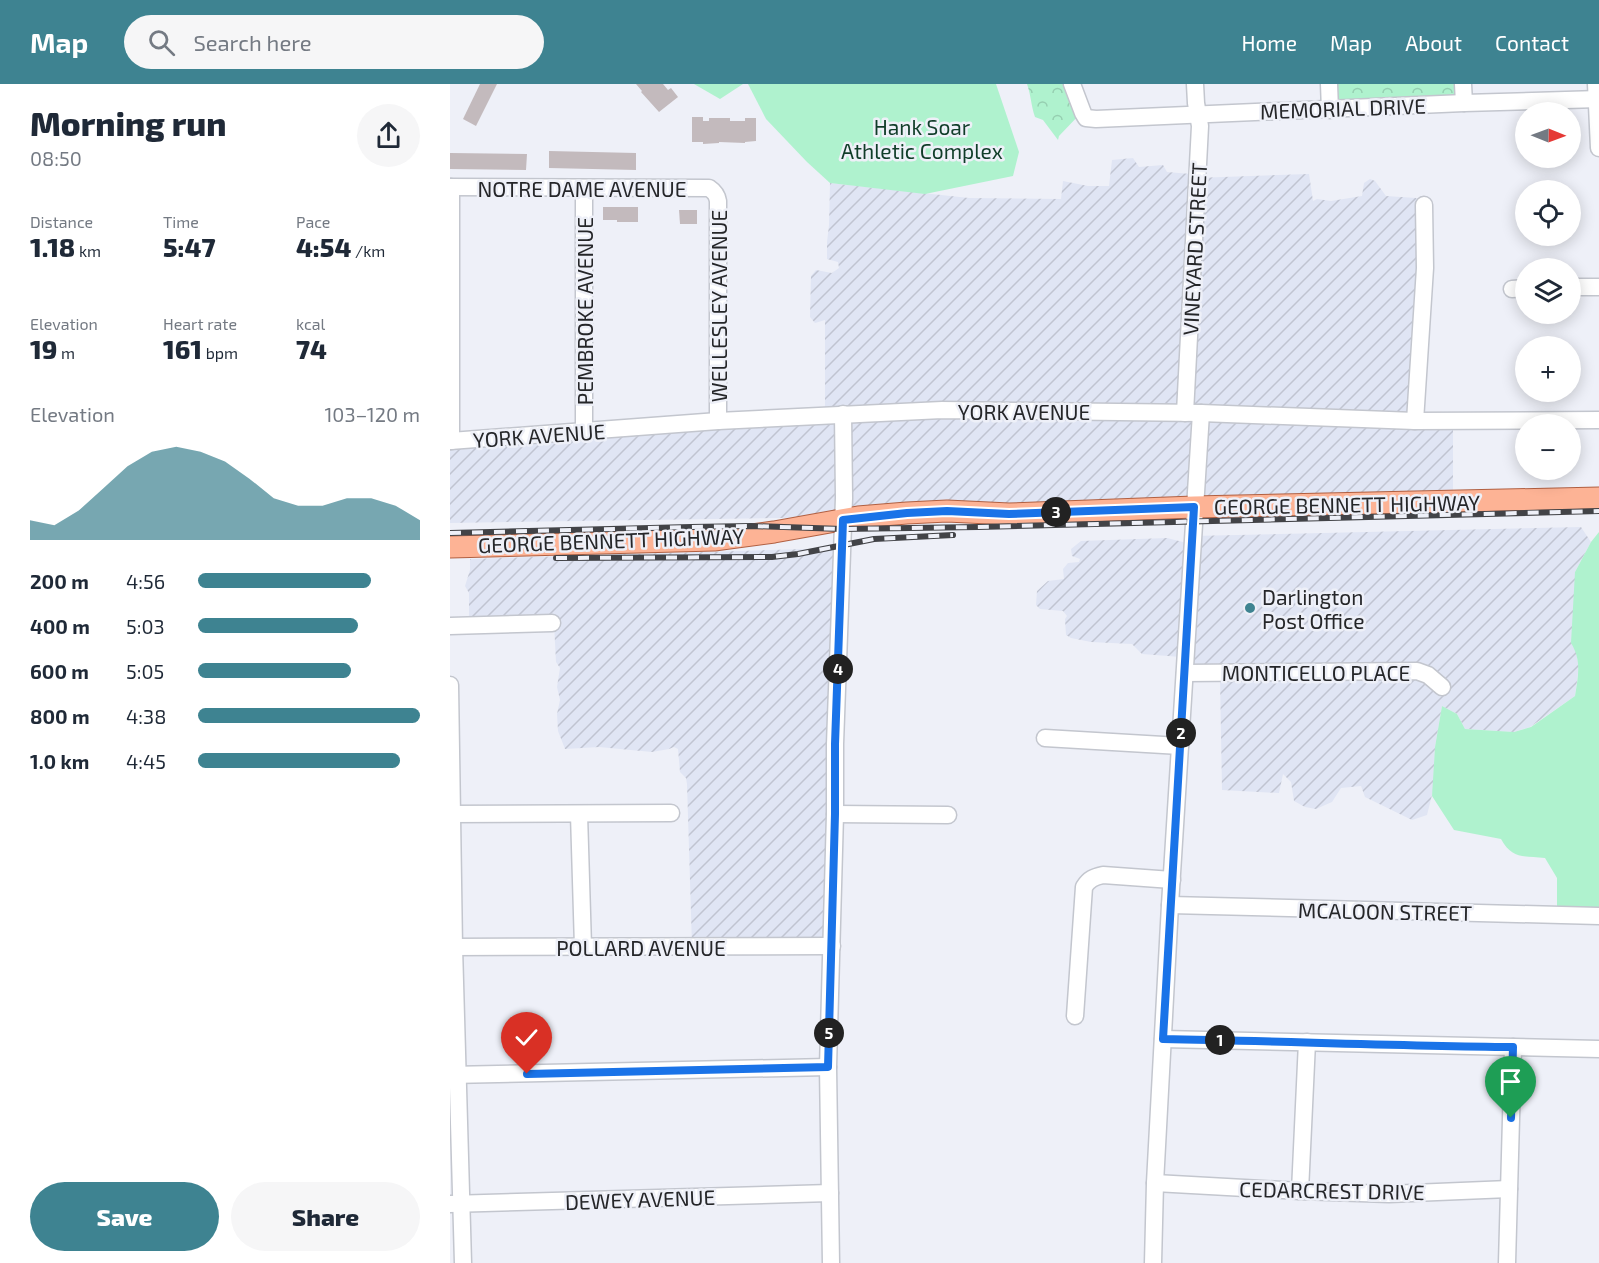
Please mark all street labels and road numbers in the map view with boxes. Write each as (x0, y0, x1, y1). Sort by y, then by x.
street label: MEMORIAL DRIVE (1260, 93, 1426, 123)
street label: VINEYARD STREET (1177, 162, 1211, 336)
street label: NOTRE DAME AVENUE (478, 176, 686, 201)
street label: WELLESLEY AVENUE (706, 210, 731, 402)
street label: PEMBROKE AVENUE (572, 217, 597, 405)
street label: YORK AVENUE (958, 399, 1090, 424)
street label: YORK AVENUE (472, 418, 606, 452)
street label: GEORGE BENNETT HIGHWAY (1214, 489, 1480, 519)
street label: GEORGE BENNETT HIGHWAY (478, 523, 745, 557)
street label: MONTICELLO PLACE (1222, 660, 1410, 685)
street label: MCALOON STREET (1298, 897, 1472, 925)
street label: POLLARD AVENUE (556, 935, 726, 960)
street label: CEDARCREST DRIVE (1239, 1176, 1425, 1204)
street label: DEWEY AVENUE (564, 1184, 716, 1214)

